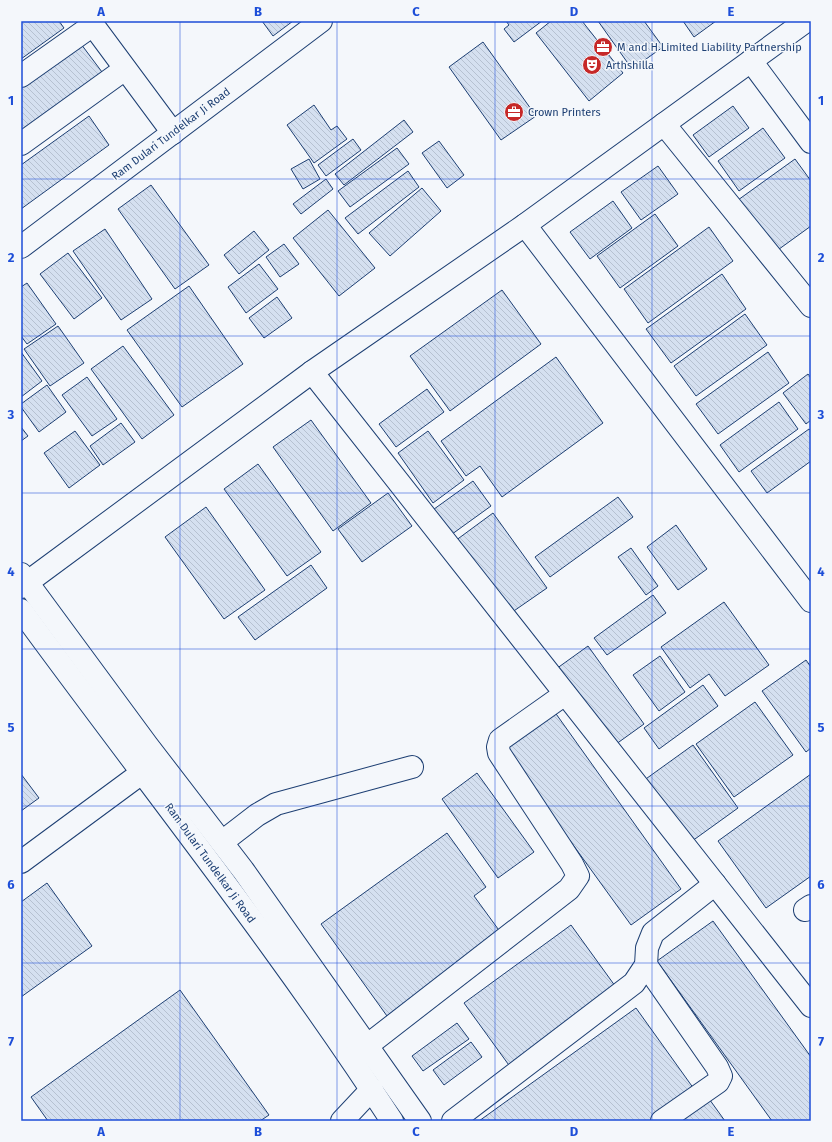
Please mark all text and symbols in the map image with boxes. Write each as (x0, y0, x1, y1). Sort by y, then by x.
text: A (96, 4, 105, 19)
text: B (254, 4, 262, 19)
text: C (412, 4, 420, 19)
text: D (570, 4, 579, 19)
text: E (728, 4, 735, 19)
office icon: M and H Limited Liability Partnership (592, 36, 614, 58)
place label: M and H Limited Liability Partnership (617, 41, 802, 54)
theatre icon: Arthshilla (581, 54, 603, 76)
place label: Arthshilla (606, 59, 654, 72)
street label: Ram Dulari Tundelkar Ji Road (109, 85, 233, 183)
text: 1 (8, 93, 14, 108)
text: 1 (818, 93, 824, 108)
office icon: Crown Printers (503, 101, 525, 123)
place label: Crown Printers (528, 106, 601, 119)
text: 2 (8, 250, 15, 265)
text: 2 (818, 250, 825, 265)
text: 3 (7, 407, 15, 422)
text: 3 (817, 407, 825, 422)
text: 4 (7, 564, 15, 579)
text: 4 (817, 564, 825, 579)
text: 5 (8, 720, 15, 735)
text: 5 (818, 720, 825, 735)
street label: Ram Dulari Tundelkar Ji Road (162, 801, 258, 925)
text: 6 (7, 877, 15, 892)
text: 6 (817, 877, 825, 892)
text: 7 (8, 1034, 14, 1049)
text: 7 (818, 1034, 824, 1049)
text: A (96, 1124, 105, 1139)
text: B (254, 1124, 262, 1139)
text: C (412, 1124, 420, 1139)
text: D (570, 1124, 579, 1139)
text: E (728, 1124, 735, 1139)

